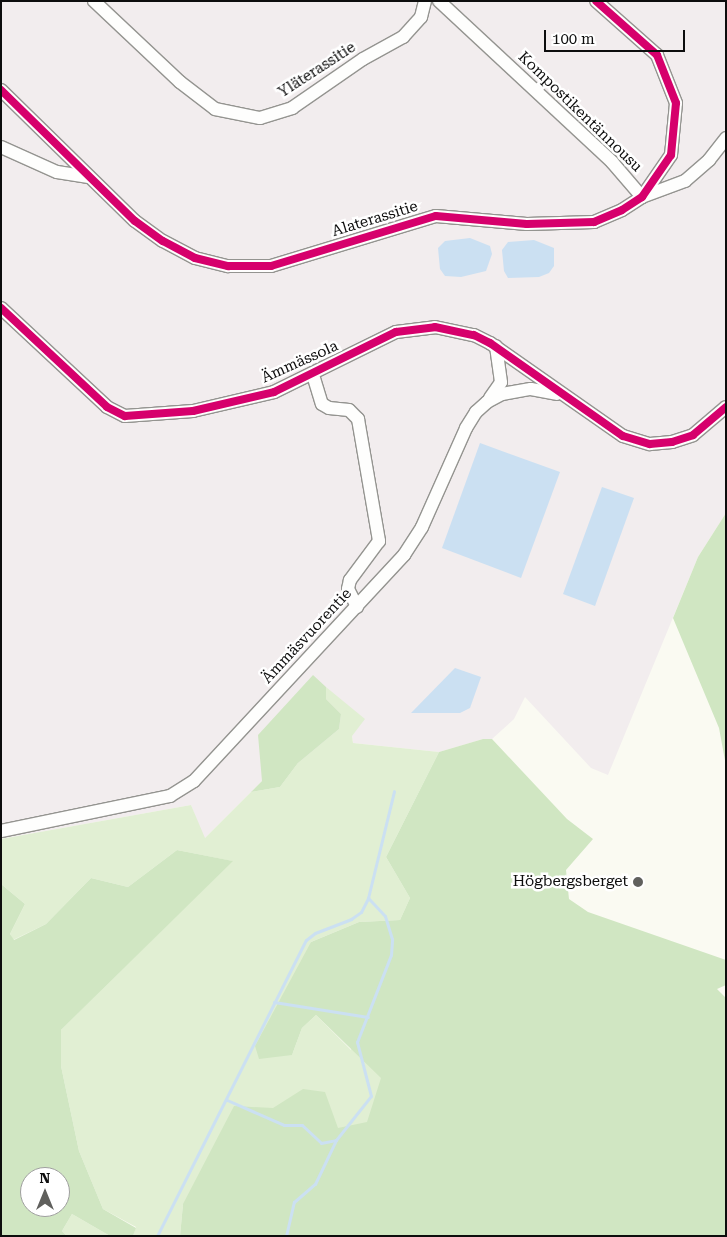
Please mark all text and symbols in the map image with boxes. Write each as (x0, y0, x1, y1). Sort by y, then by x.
scale bar (547, 20, 688, 52)
text: 100 m (552, 30, 595, 48)
street label: Yläterassitie (275, 38, 359, 102)
street label: Kompostikentännousu (514, 48, 646, 176)
street label: Alaterassitie (330, 197, 420, 241)
street label: Ämmässola (259, 337, 341, 387)
street label: Ämmäsvuorentie (259, 585, 355, 687)
place label: Högbergsberget (513, 873, 628, 891)
marker: Högbergsberget (632, 876, 644, 888)
north arrow (20, 1167, 70, 1217)
text: N (40, 1170, 50, 1186)

